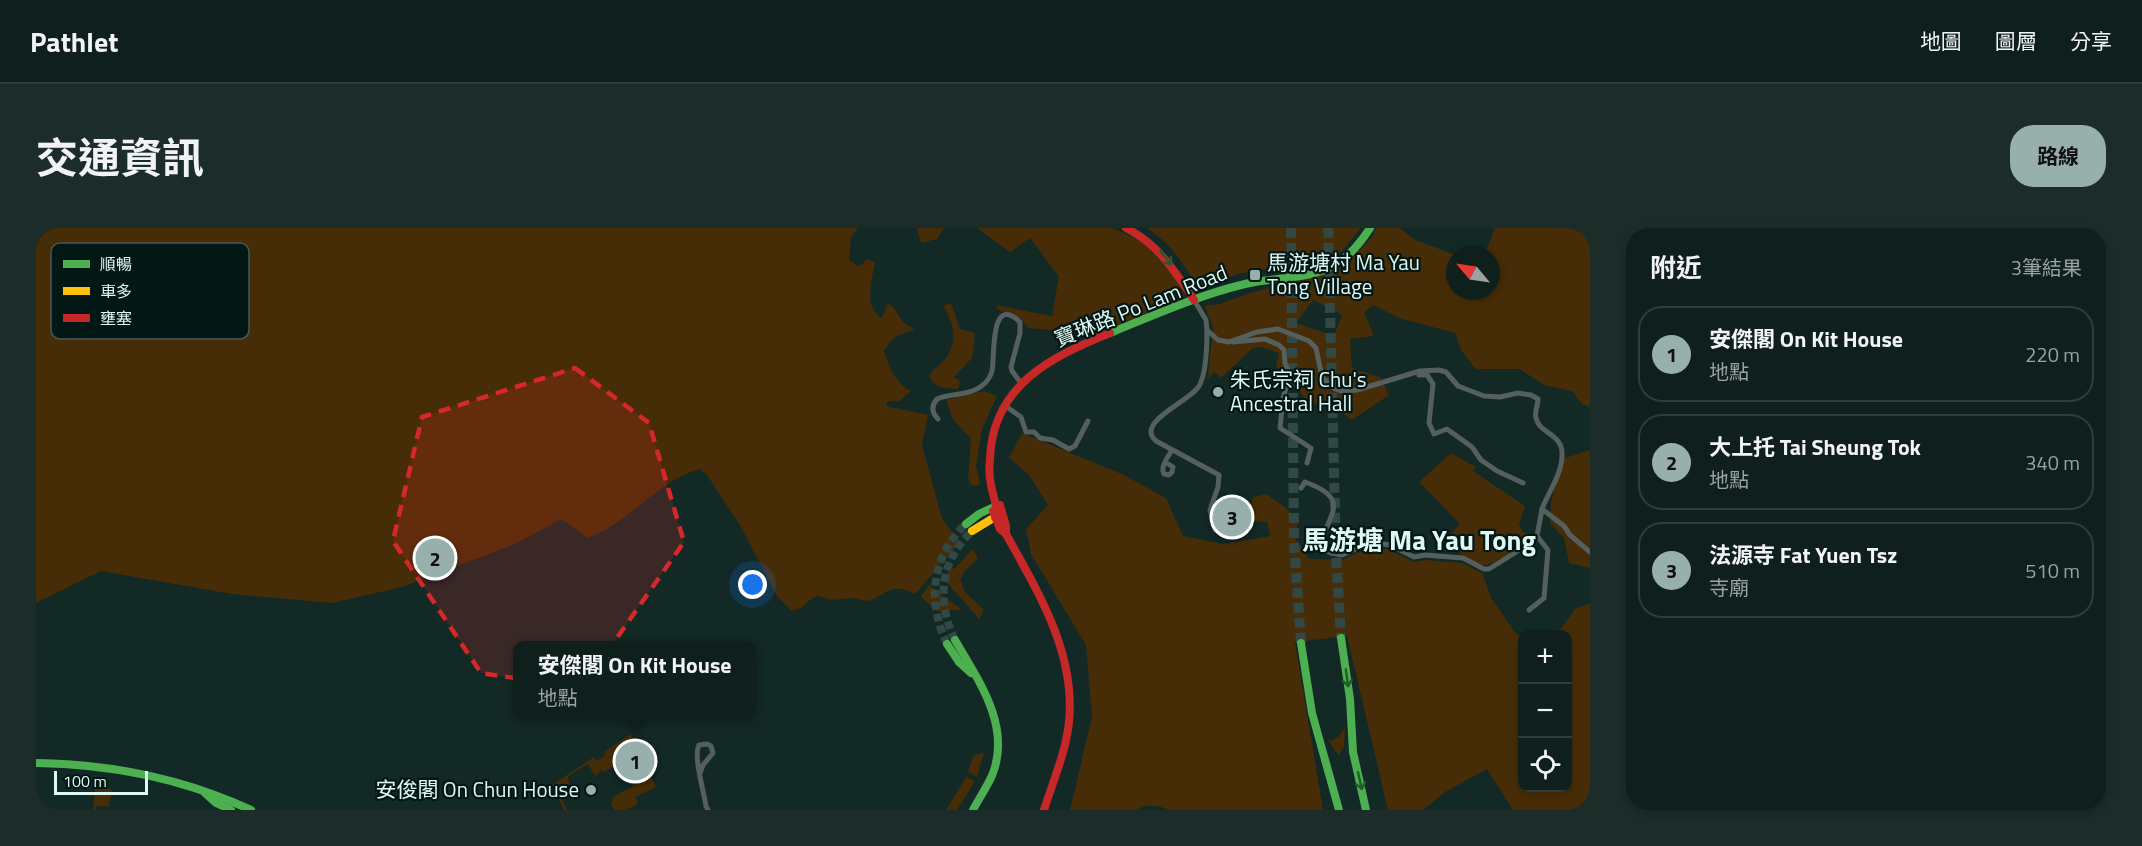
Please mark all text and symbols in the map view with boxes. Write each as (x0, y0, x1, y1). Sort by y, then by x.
text: Pathlet (30, 20, 118, 63)
text: 地圖 (1920, 25, 1962, 57)
text: 圖層 (1995, 25, 2037, 57)
text: 分享 (2070, 25, 2112, 57)
text: 交通資訊 (36, 125, 204, 189)
button: 路線 (2010, 125, 2106, 187)
legend (51, 243, 249, 339)
place label: 馬游塘村 Ma Yau Tong Village (1267, 246, 1420, 302)
north arrow (1446, 246, 1500, 300)
text: 附近 (1650, 248, 1702, 287)
one-way arrow (1159, 250, 1173, 265)
text: 順暢 (100, 252, 132, 276)
text: 3筆結果 (2011, 252, 2082, 283)
street label: 寶琳路 Po Lam Road (1049, 256, 1232, 354)
marker: 馬游塘村 Ma Yau Tong Village (1248, 268, 1262, 282)
text: 車多 (100, 279, 132, 303)
text: 壅塞 (100, 306, 132, 330)
text: 安傑閣 On Kit House (1709, 322, 1903, 356)
text: 1 (1666, 339, 1677, 370)
text: 220 m (2025, 339, 2080, 370)
text: 地點 (1709, 356, 1749, 387)
place label: 朱氏宗祠 Chu's Ancestral Hall (1230, 363, 1367, 419)
marker: 朱氏宗祠 Chu's Ancestral Hall (1211, 385, 1225, 399)
text: 大上托 Tai Sheung Tok (1709, 430, 1921, 464)
text: 2 (1666, 447, 1677, 478)
text: 340 m (2025, 447, 2080, 478)
text: 地點 (1709, 464, 1749, 495)
pin: 3 (1212, 494, 1252, 540)
district label: 馬游塘 Ma Yau Tong (1302, 519, 1536, 560)
pin: 2 (416, 536, 454, 580)
text: 法源寺 Fat Yuen Tsz (1709, 538, 1897, 572)
text: 3 (1666, 555, 1677, 586)
text: 510 m (2025, 555, 2080, 586)
your location (738, 570, 767, 599)
text: 寺廟 (1709, 572, 1749, 603)
map controls (1518, 630, 1572, 792)
button: + (1518, 630, 1572, 684)
popup (513, 641, 756, 719)
text: 安傑閣 On Kit House (538, 648, 732, 682)
one-way arrow (1341, 668, 1352, 687)
text: 地點 (538, 682, 578, 713)
button: − (1518, 684, 1572, 738)
pin: 1 (616, 738, 654, 784)
button: locate (1518, 738, 1572, 792)
scale bar (54, 768, 148, 796)
text: 100 m (63, 769, 107, 793)
one-way arrow (1354, 771, 1366, 790)
place label: 安俊閣 On Chun House (375, 773, 579, 805)
marker: 安俊閣 On Chun House (584, 783, 598, 797)

